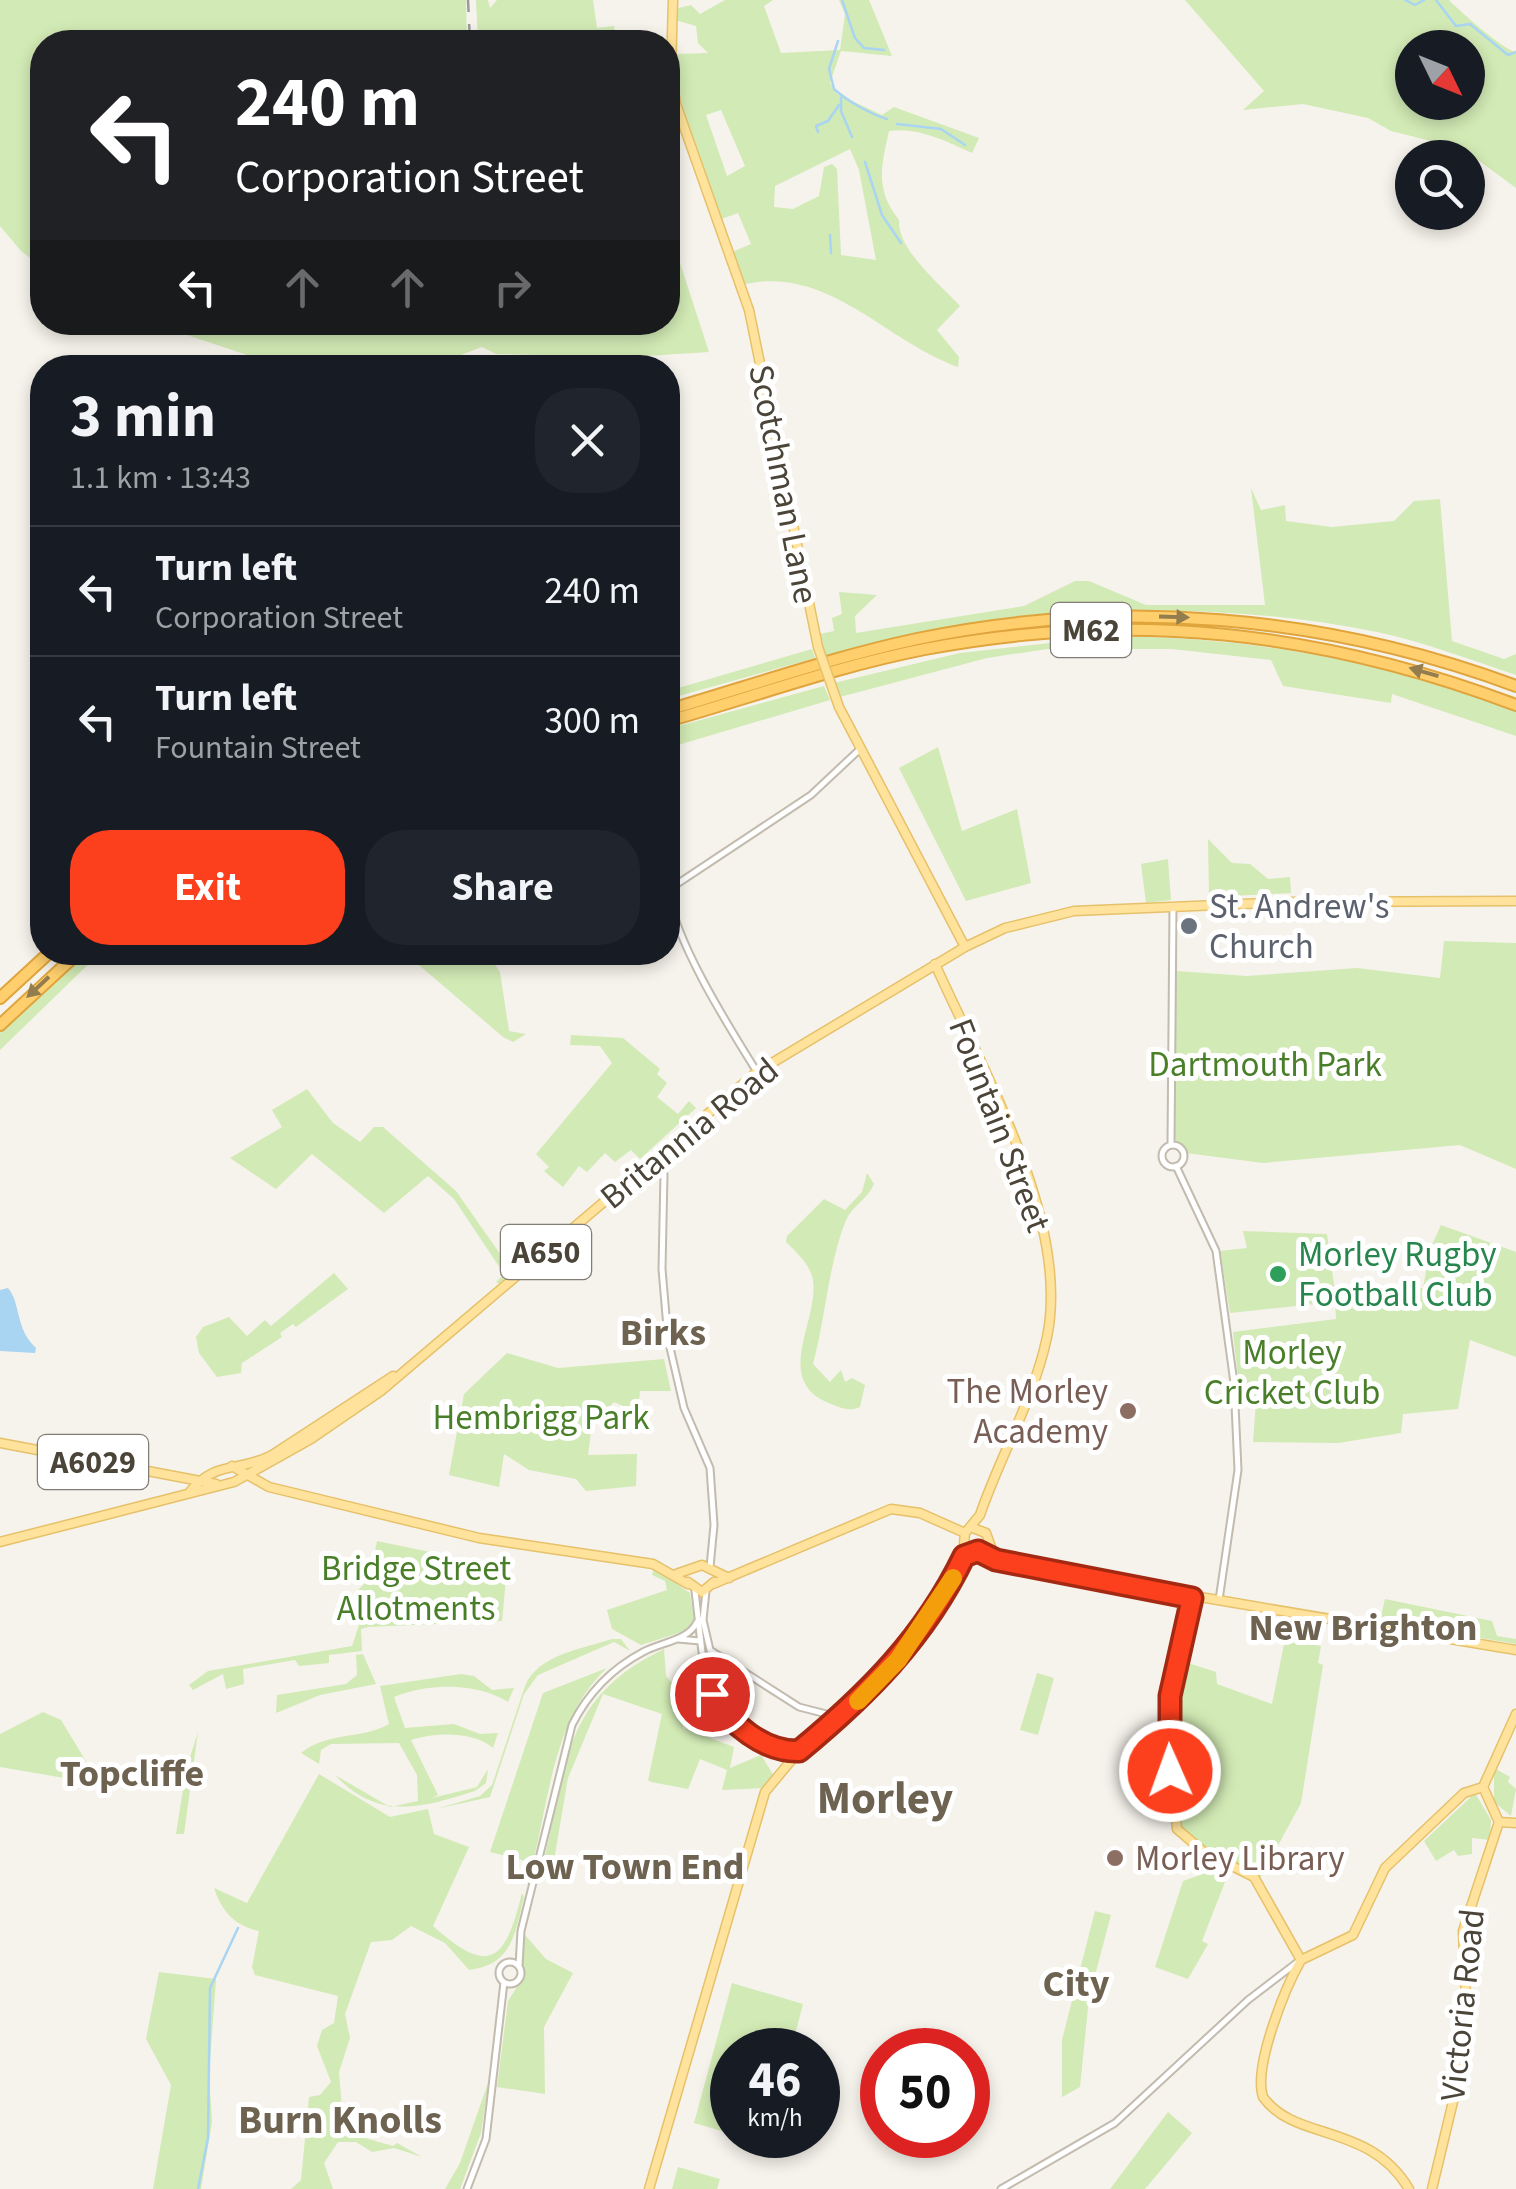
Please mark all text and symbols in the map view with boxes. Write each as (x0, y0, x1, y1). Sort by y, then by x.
north arrow (1395, 30, 1485, 120)
map controls (1395, 30, 1485, 230)
text: 240 m (235, 53, 420, 153)
icon: left (70, 70, 200, 200)
button: search (1395, 140, 1485, 230)
text: Corporation Street (235, 146, 584, 210)
icon: left (170, 260, 225, 315)
icon: ahead (275, 260, 330, 315)
icon: ahead (380, 260, 435, 315)
icon: right (485, 260, 540, 315)
street label: Scotchman Lane (735, 360, 831, 608)
text: 3 min (70, 375, 216, 460)
button: close (535, 388, 640, 493)
text: 1.1 km · 13:43 (70, 455, 251, 501)
text: Turn left (155, 541, 297, 595)
icon: left (70, 564, 125, 619)
text: 240 m (544, 564, 640, 618)
text: Corporation Street (155, 595, 403, 641)
road number: M62 (1051, 603, 1131, 657)
one-way arrow (1158, 609, 1190, 625)
one-way arrow (1409, 664, 1439, 679)
text: Turn left (155, 671, 297, 725)
icon: left (70, 694, 125, 749)
text: 300 m (544, 694, 640, 748)
text: Fountain Street (155, 725, 361, 771)
button: Exit (70, 830, 345, 945)
button: Share (365, 830, 640, 945)
place label: St. Andrew's Church (1209, 882, 1389, 972)
marker: St. Andrew's Church (1178, 915, 1200, 937)
one-way arrow (26, 975, 50, 998)
street label: Fountain Street (935, 1011, 1063, 1240)
park label: Dartmouth Park (1148, 1040, 1382, 1090)
street label: Britannia Road (590, 1046, 790, 1221)
road number: A650 (501, 1225, 591, 1279)
place label: Morley Rugby Football Club (1298, 1230, 1497, 1320)
marker: Morley Rugby Football Club (1267, 1263, 1289, 1285)
district label: Birks (620, 1306, 706, 1360)
park label: Morley Cricket Club (1204, 1328, 1380, 1418)
place label: The Morley Academy (946, 1367, 1108, 1457)
park label: Hembrigg Park (432, 1393, 650, 1443)
marker: The Morley Academy (1117, 1400, 1139, 1422)
road number: A6029 (38, 1435, 148, 1489)
park label: Bridge Street Allotments (321, 1544, 511, 1634)
district label: New Brighton (1248, 1601, 1478, 1655)
pin (670, 1652, 755, 1737)
icon: arrive (685, 1667, 740, 1722)
position arrow (1118, 1719, 1222, 1823)
district label: Topcliffe (60, 1747, 204, 1801)
district label: Morley (817, 1767, 953, 1831)
place label: Morley Library (1135, 1834, 1345, 1884)
district label: Low Town End (505, 1840, 745, 1894)
marker: Morley Library (1104, 1847, 1126, 1869)
street label: Victoria Road (1428, 1906, 1498, 2104)
district label: City (1043, 1957, 1110, 2011)
speed limit sign: 50 (860, 2028, 990, 2158)
text: 46 (749, 2045, 801, 2116)
district label: Burn Knolls (238, 2092, 442, 2149)
text: km/h (747, 2100, 803, 2136)

